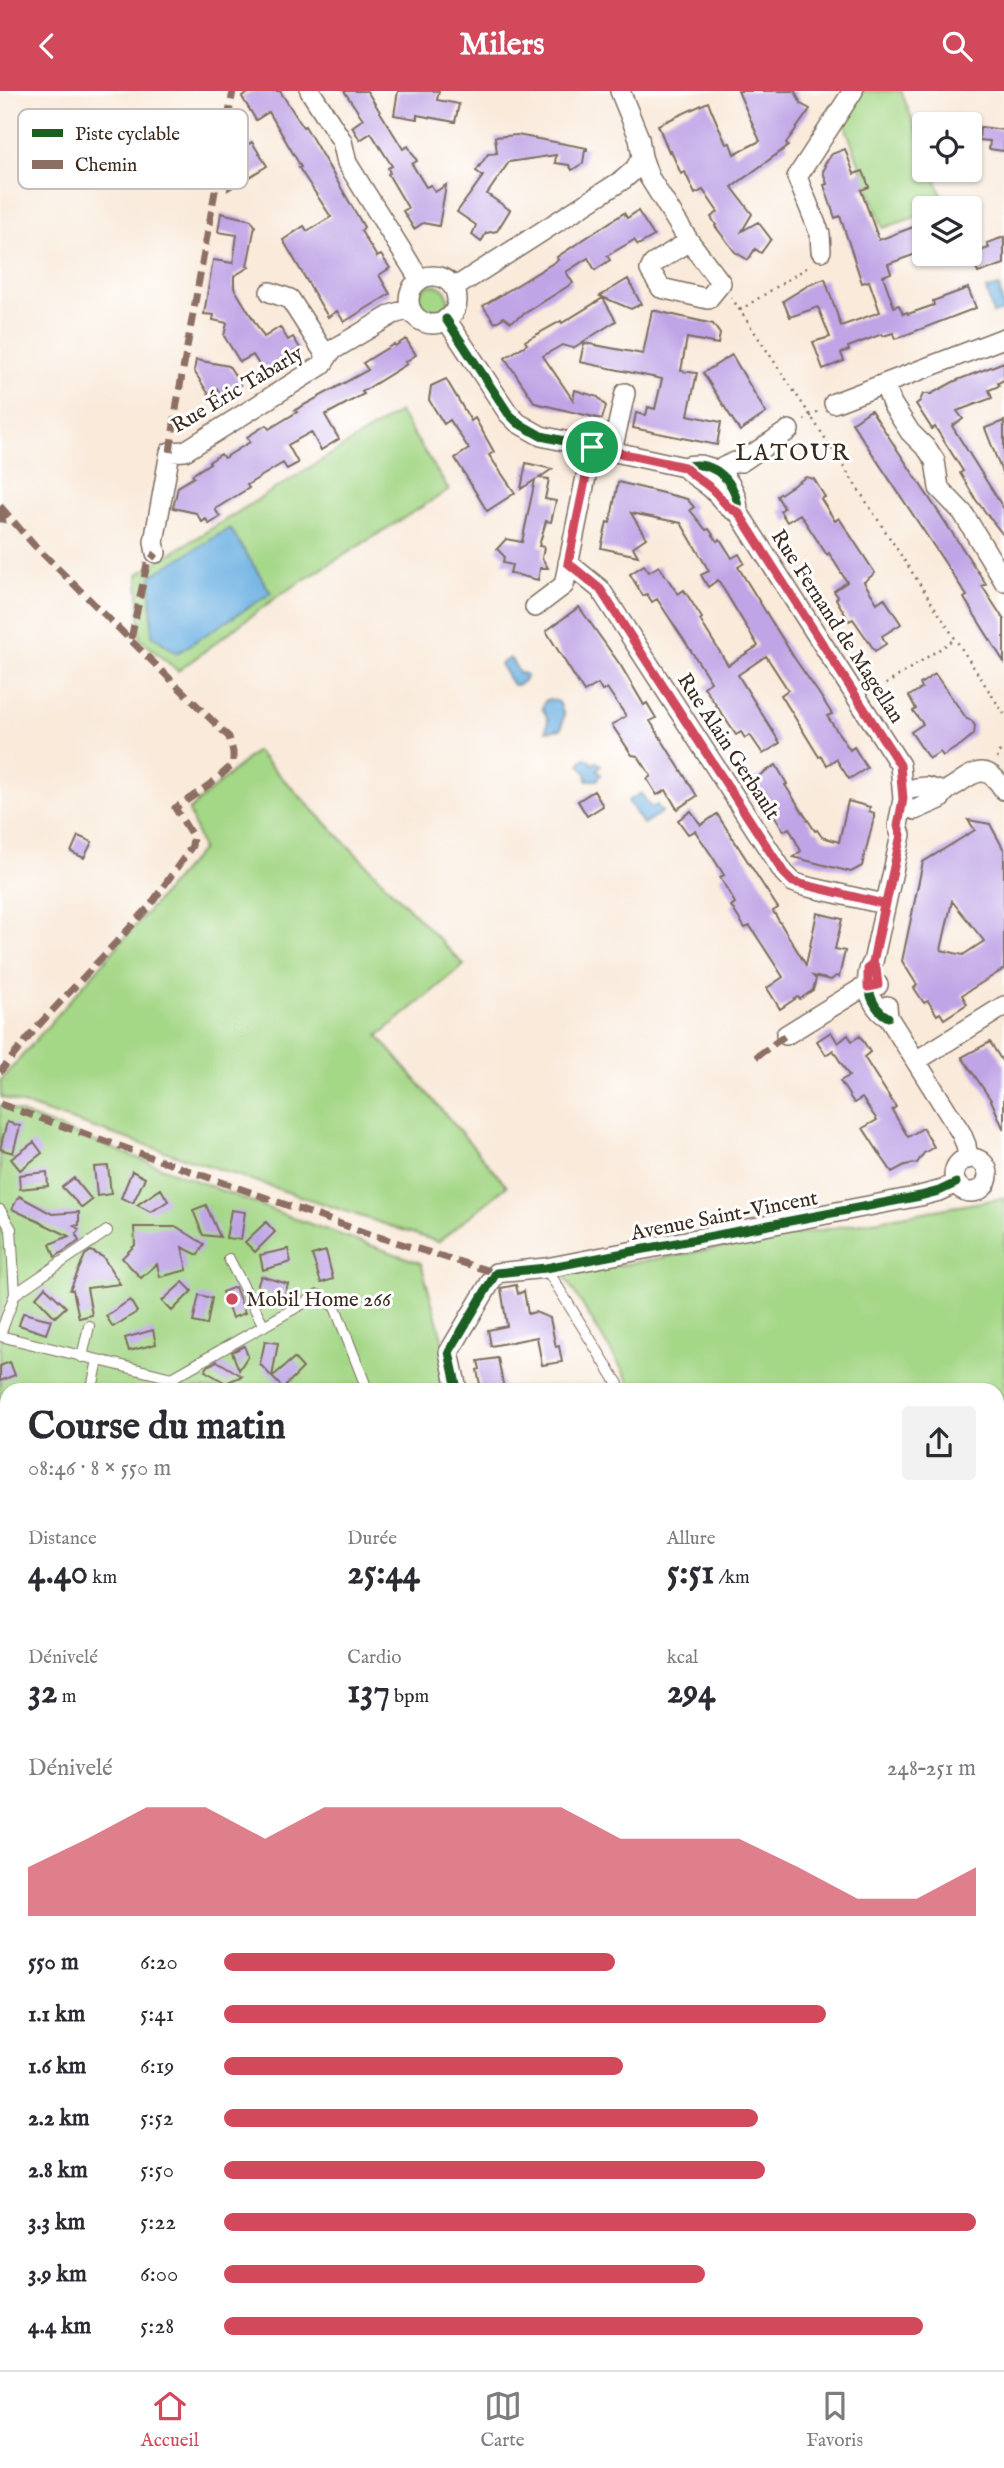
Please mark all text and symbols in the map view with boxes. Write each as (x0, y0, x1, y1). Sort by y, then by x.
text: Milers (460, 25, 544, 66)
icon: back (28, 27, 66, 65)
icon: search (938, 27, 976, 65)
legend (18, 109, 248, 189)
map controls (912, 112, 982, 266)
button: locate (912, 112, 982, 182)
text: Piste cyclable (75, 123, 180, 147)
text: Chemin (75, 154, 137, 178)
button: layers (912, 196, 982, 266)
street label: Rue Éric Tabarly (166, 339, 309, 440)
pin (562, 417, 622, 477)
icon: arrive (573, 428, 611, 466)
district label: LATOUR (735, 439, 851, 468)
street label: Rue Fernand de Magellan (764, 525, 910, 729)
street label: Rue Alain Gerbault (670, 668, 785, 825)
street label: Avenue Saint-Vincent (628, 1185, 820, 1248)
place label: Mobil Home 266 (246, 1287, 392, 1314)
marker: Mobil Home 266 (224, 1291, 240, 1307)
text: Course du matin (28, 1404, 286, 1452)
button: share (902, 1406, 976, 1480)
text: 08:46 · 8 × 550 m (28, 1454, 171, 1483)
text: Distance (28, 1527, 97, 1551)
text: Durée (347, 1527, 397, 1551)
text: Allure (667, 1527, 715, 1551)
text: 4.40 (28, 1551, 88, 1596)
text: 25:44 (347, 1551, 420, 1596)
text: 5:51 (667, 1551, 714, 1596)
text: km (88, 1566, 117, 1590)
text: /km (714, 1566, 750, 1590)
text: Dénivelé (28, 1646, 98, 1670)
text: Cardio (347, 1646, 401, 1670)
text: kcal (667, 1646, 698, 1670)
text: 32 (28, 1670, 58, 1715)
text: 137 (347, 1670, 390, 1715)
text: 294 (667, 1670, 715, 1715)
text: m (58, 1685, 76, 1709)
text: bpm (390, 1685, 429, 1709)
text: Dénivelé (28, 1754, 113, 1783)
text: 248–251 m (887, 1754, 976, 1783)
text: 550 m (28, 1948, 79, 1977)
text: 6:20 (140, 1948, 178, 1977)
text: 1.1 km (28, 2000, 85, 2029)
text: 5:41 (140, 2000, 174, 2029)
text: 1.6 km (28, 2052, 86, 2081)
text: 6:19 (140, 2052, 174, 2081)
text: 2.2 km (28, 2104, 90, 2133)
text: 5:52 (140, 2104, 173, 2133)
text: 2.8 km (28, 2156, 88, 2185)
text: 5:50 (140, 2156, 174, 2185)
text: 3.3 km (28, 2208, 85, 2237)
text: 5:22 (140, 2208, 176, 2237)
text: 3.9 km (28, 2260, 87, 2289)
text: 6:00 (140, 2260, 178, 2289)
text: 4.4 km (28, 2312, 91, 2341)
text: 5:28 (140, 2312, 174, 2341)
tab: Accueil (141, 2387, 199, 2453)
tab: Carte (481, 2387, 525, 2453)
tab: Favoris (806, 2387, 863, 2453)

